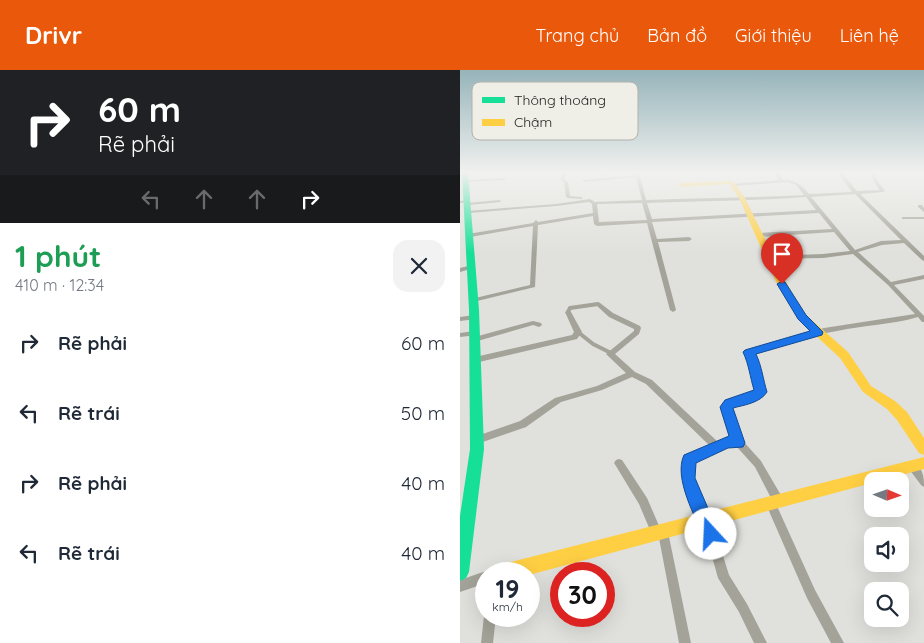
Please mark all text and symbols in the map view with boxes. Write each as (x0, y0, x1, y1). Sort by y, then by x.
text: Drivr (25, 20, 82, 50)
text: Trang chủ (536, 24, 619, 47)
text: Bản đồ (647, 24, 707, 47)
text: Giới thiệu (735, 24, 812, 47)
text: Liên hệ (840, 24, 899, 47)
legend (472, 82, 638, 140)
text: 60 m (98, 87, 181, 131)
icon: right (15, 90, 80, 155)
text: Thông thoáng (514, 91, 606, 109)
text: Chậm (514, 113, 552, 131)
text: Rẽ phải (98, 130, 175, 158)
icon: left (137, 185, 165, 213)
icon: ahead (190, 185, 218, 213)
icon: ahead (243, 185, 271, 213)
icon: right (296, 185, 324, 213)
pin (761, 233, 803, 284)
text: 1 phút (15, 237, 101, 275)
button: close (393, 240, 445, 292)
icon: arrive (768, 240, 796, 268)
text: 410 m · 12:34 (15, 275, 104, 295)
icon: right (15, 329, 43, 357)
text: Rẽ phải (58, 331, 127, 355)
text: 60 m (401, 331, 445, 355)
icon: left (15, 399, 43, 427)
text: Rẽ trái (58, 401, 120, 425)
text: 50 m (401, 401, 445, 425)
icon: right (15, 469, 43, 497)
text: Rẽ phải (58, 471, 127, 495)
text: 40 m (401, 471, 445, 495)
north arrow (864, 472, 909, 518)
map controls (864, 472, 909, 627)
position arrow (684, 507, 736, 559)
button: sound (864, 527, 909, 572)
icon: left (15, 539, 43, 567)
text: Rẽ trái (58, 541, 120, 565)
text: 40 m (401, 541, 445, 565)
speed limit sign: 30 (550, 562, 615, 627)
text: 19 (496, 573, 519, 604)
button: search (864, 582, 909, 627)
text: km/h (492, 599, 523, 614)

